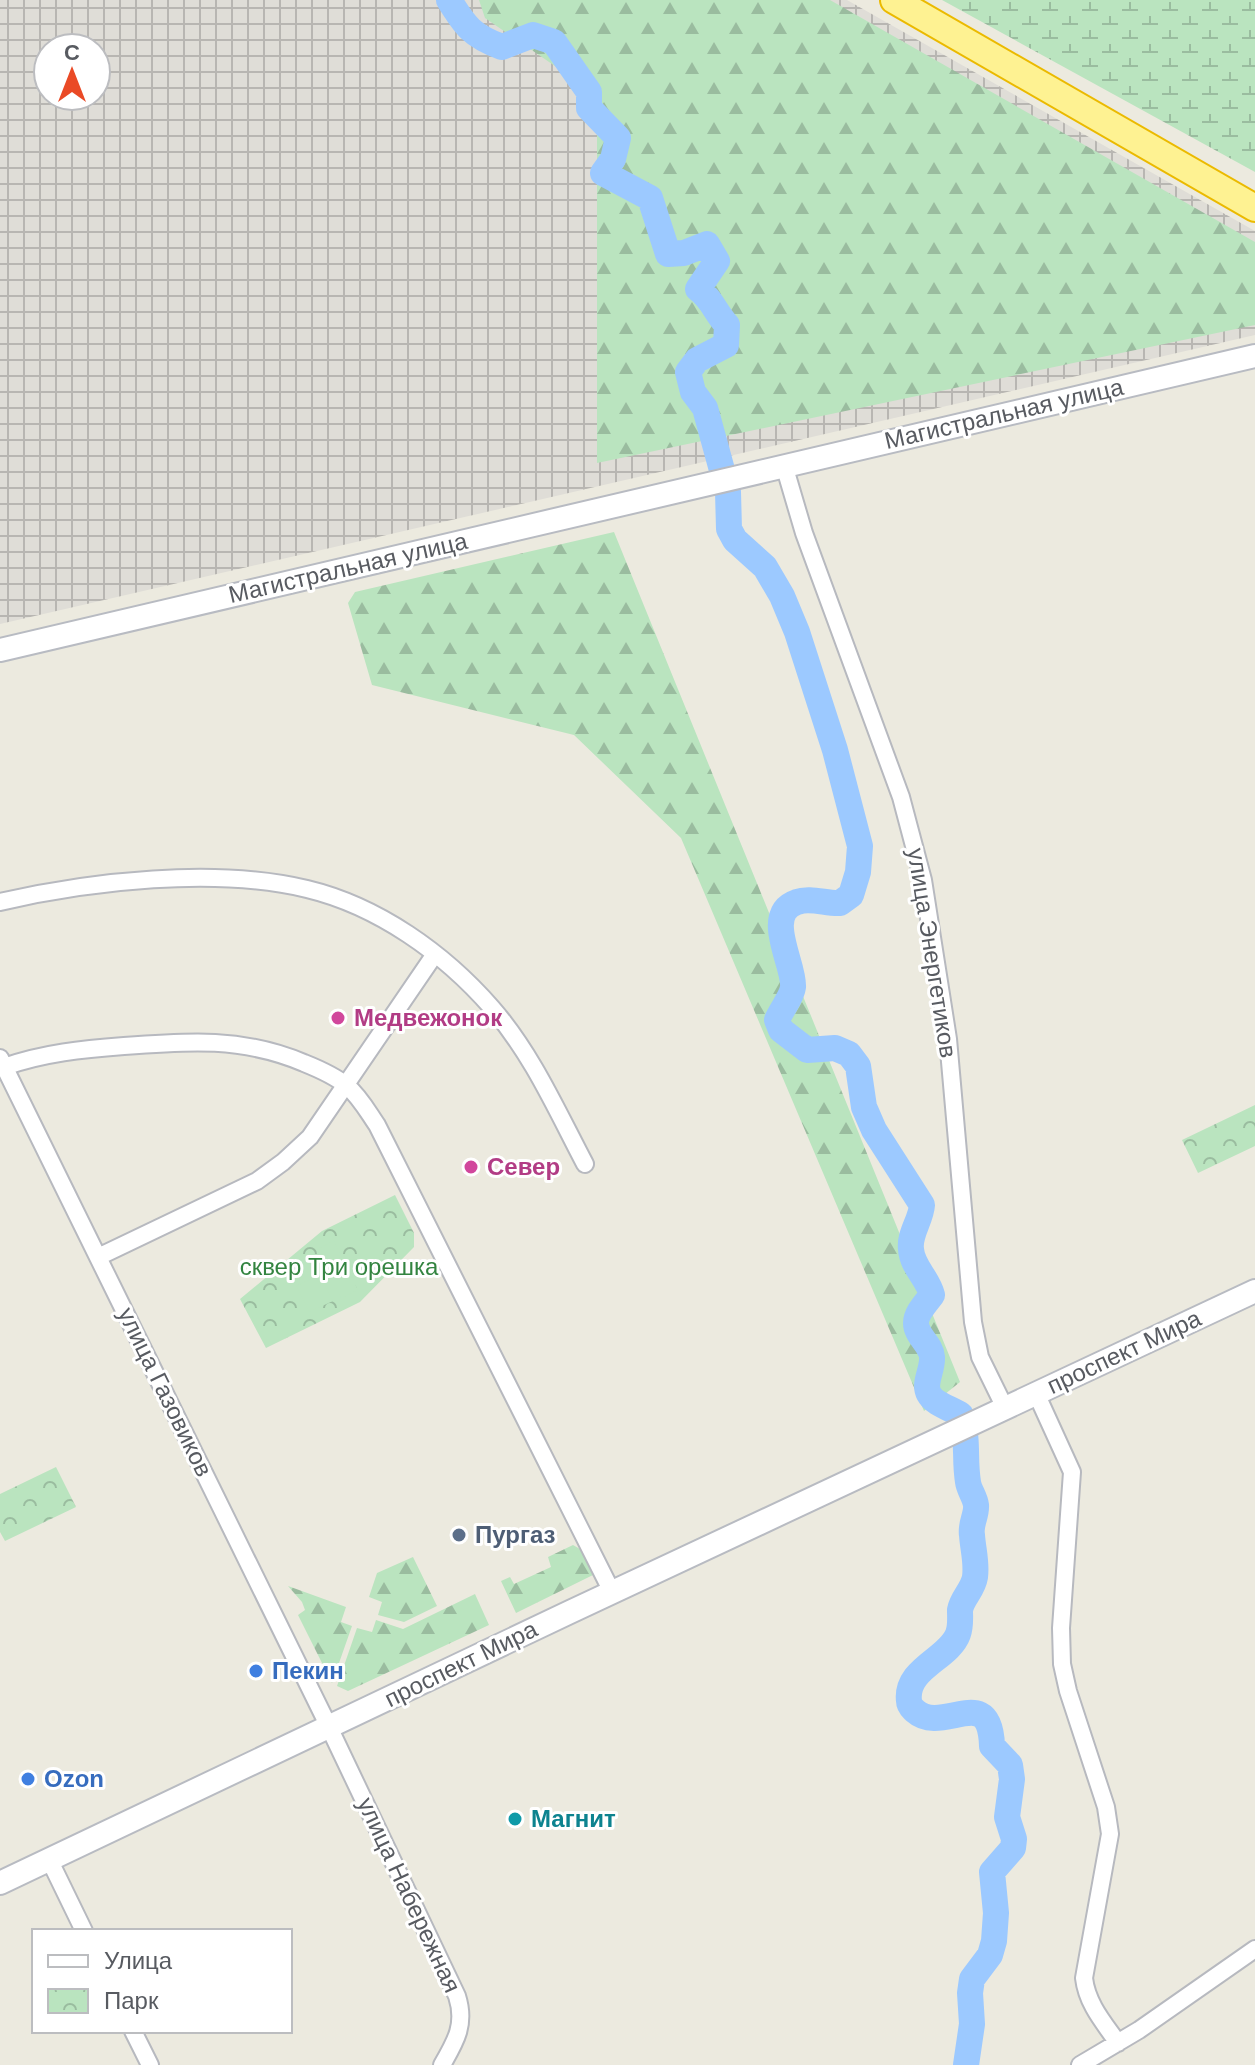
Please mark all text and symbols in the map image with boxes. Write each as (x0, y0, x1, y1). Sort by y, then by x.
north arrow (32, 32, 112, 112)
text: С (64, 40, 80, 65)
street label: Магистральная улица (882, 373, 1127, 454)
street label: Магистральная улица (226, 527, 471, 608)
street label: улица Энергетиков (903, 846, 962, 1060)
place label: Медвежонок (354, 1004, 503, 1031)
marker: Медвежонок (329, 1009, 347, 1027)
place label: Север (487, 1153, 560, 1180)
marker: Север (462, 1158, 480, 1176)
park label: сквер Три орешка (240, 1253, 439, 1280)
street label: улица Газовиков (113, 1303, 218, 1481)
street label: проспект Мира (1043, 1304, 1206, 1399)
place label: Пургаз (475, 1521, 556, 1548)
marker: Пургаз (450, 1526, 468, 1544)
street label: проспект Мира (380, 1615, 542, 1712)
place label: Пекин (272, 1657, 344, 1684)
marker: Пекин (247, 1662, 265, 1680)
place label: Ozon (44, 1765, 104, 1792)
marker: Ozon (19, 1770, 37, 1788)
street label: улица Набережная (352, 1793, 467, 1997)
place label: Магнит (531, 1805, 616, 1832)
marker: Магнит (506, 1810, 524, 1828)
legend (32, 1929, 292, 2033)
text: Улица (104, 1947, 173, 1974)
text: Парк (104, 1987, 159, 2014)

